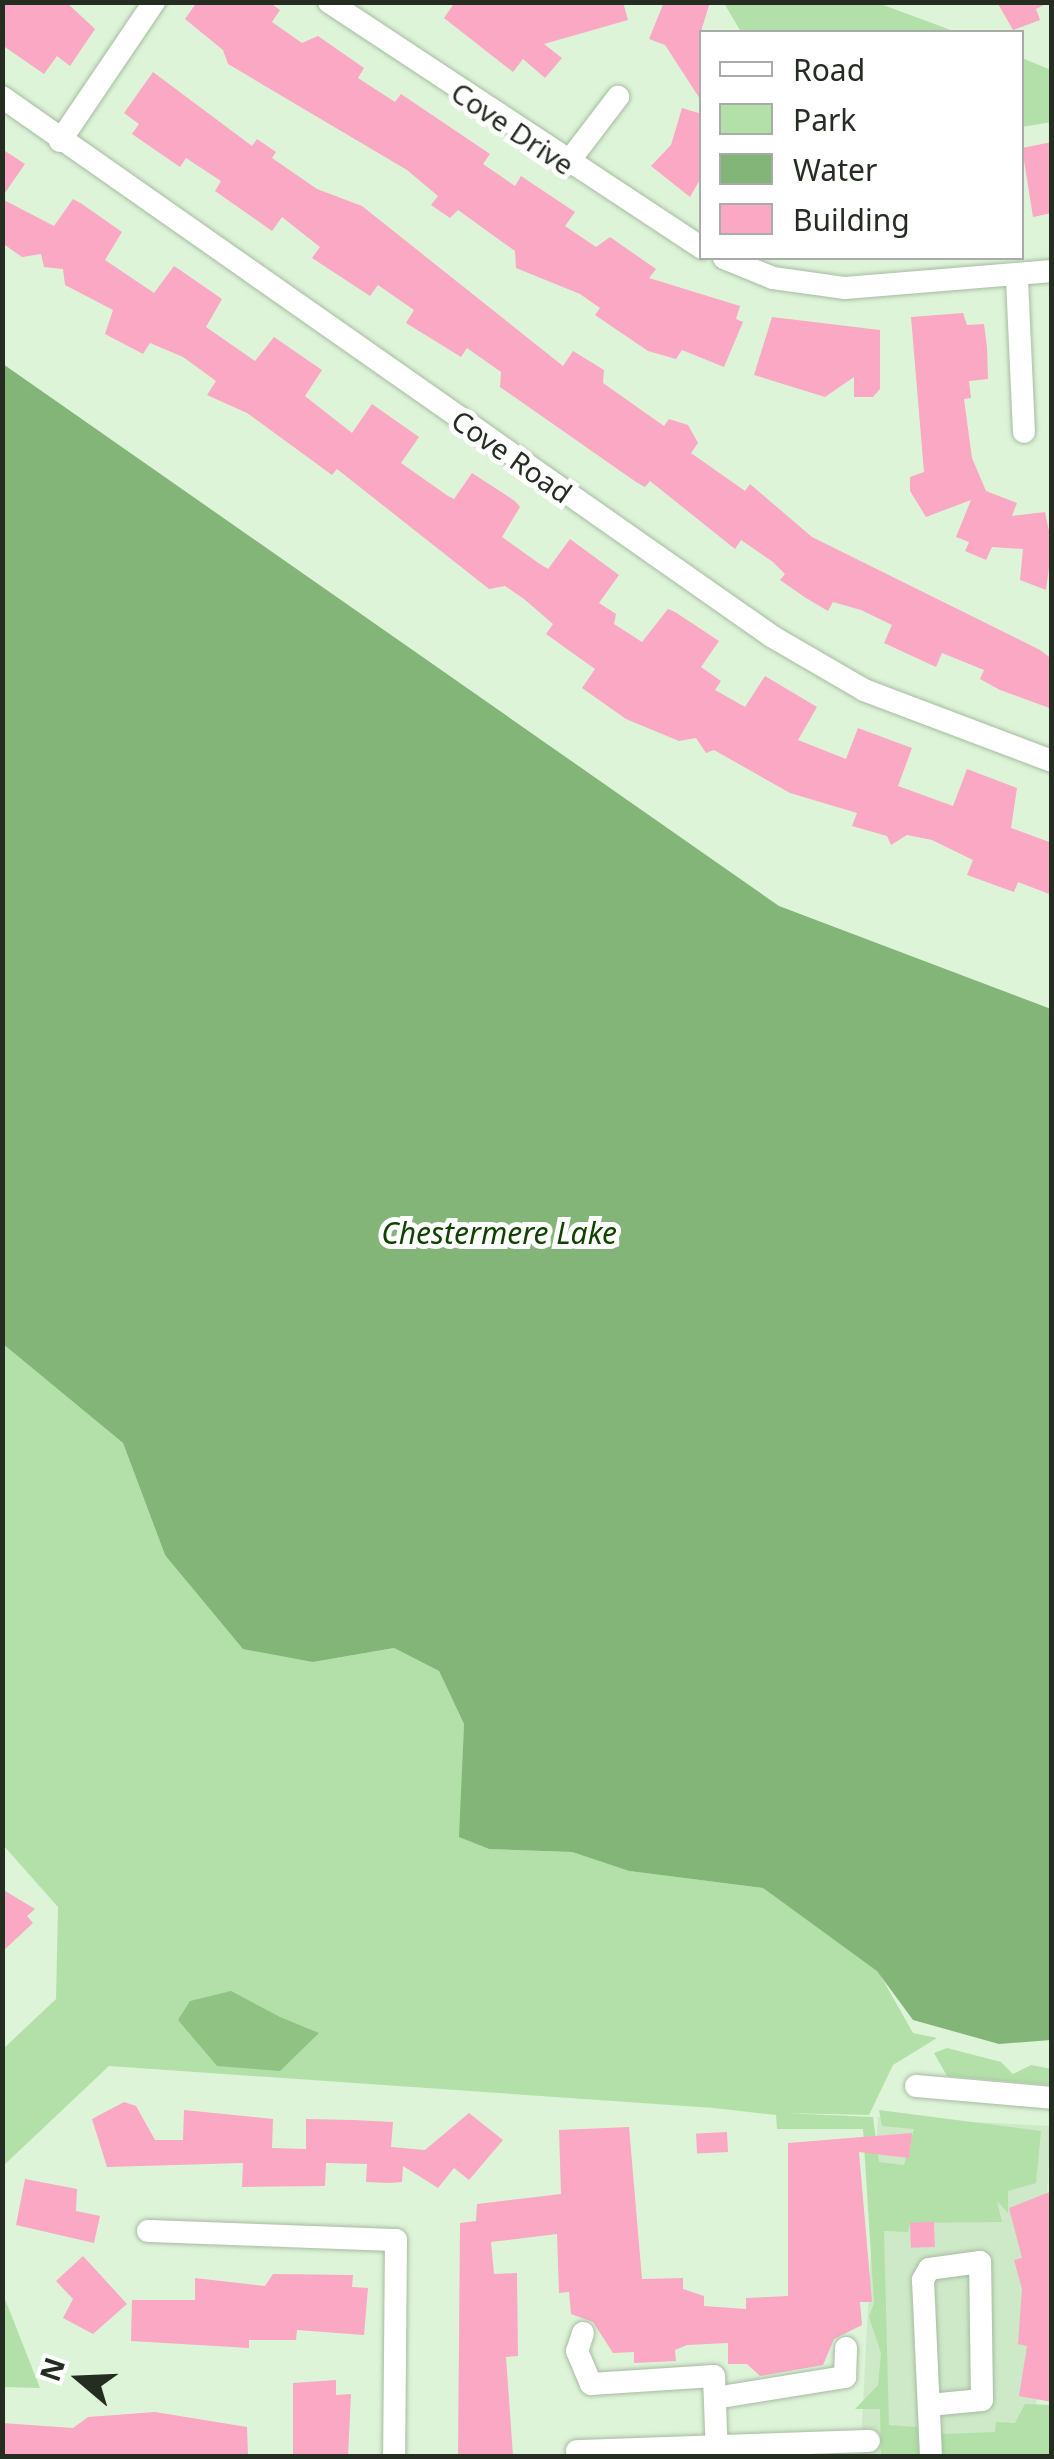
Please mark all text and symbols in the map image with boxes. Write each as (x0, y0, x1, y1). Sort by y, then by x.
legend (699, 30, 1024, 260)
text: Road (793, 49, 865, 90)
street label: Cove Drive (445, 75, 581, 181)
text: Park (793, 99, 856, 140)
text: Water (793, 149, 877, 190)
text: Building (793, 199, 910, 240)
street label: Cove Road (446, 402, 578, 510)
water label: Chestermere Lake (381, 1215, 617, 1251)
north arrow (30, 2329, 130, 2429)
text: N (30, 2352, 73, 2386)

